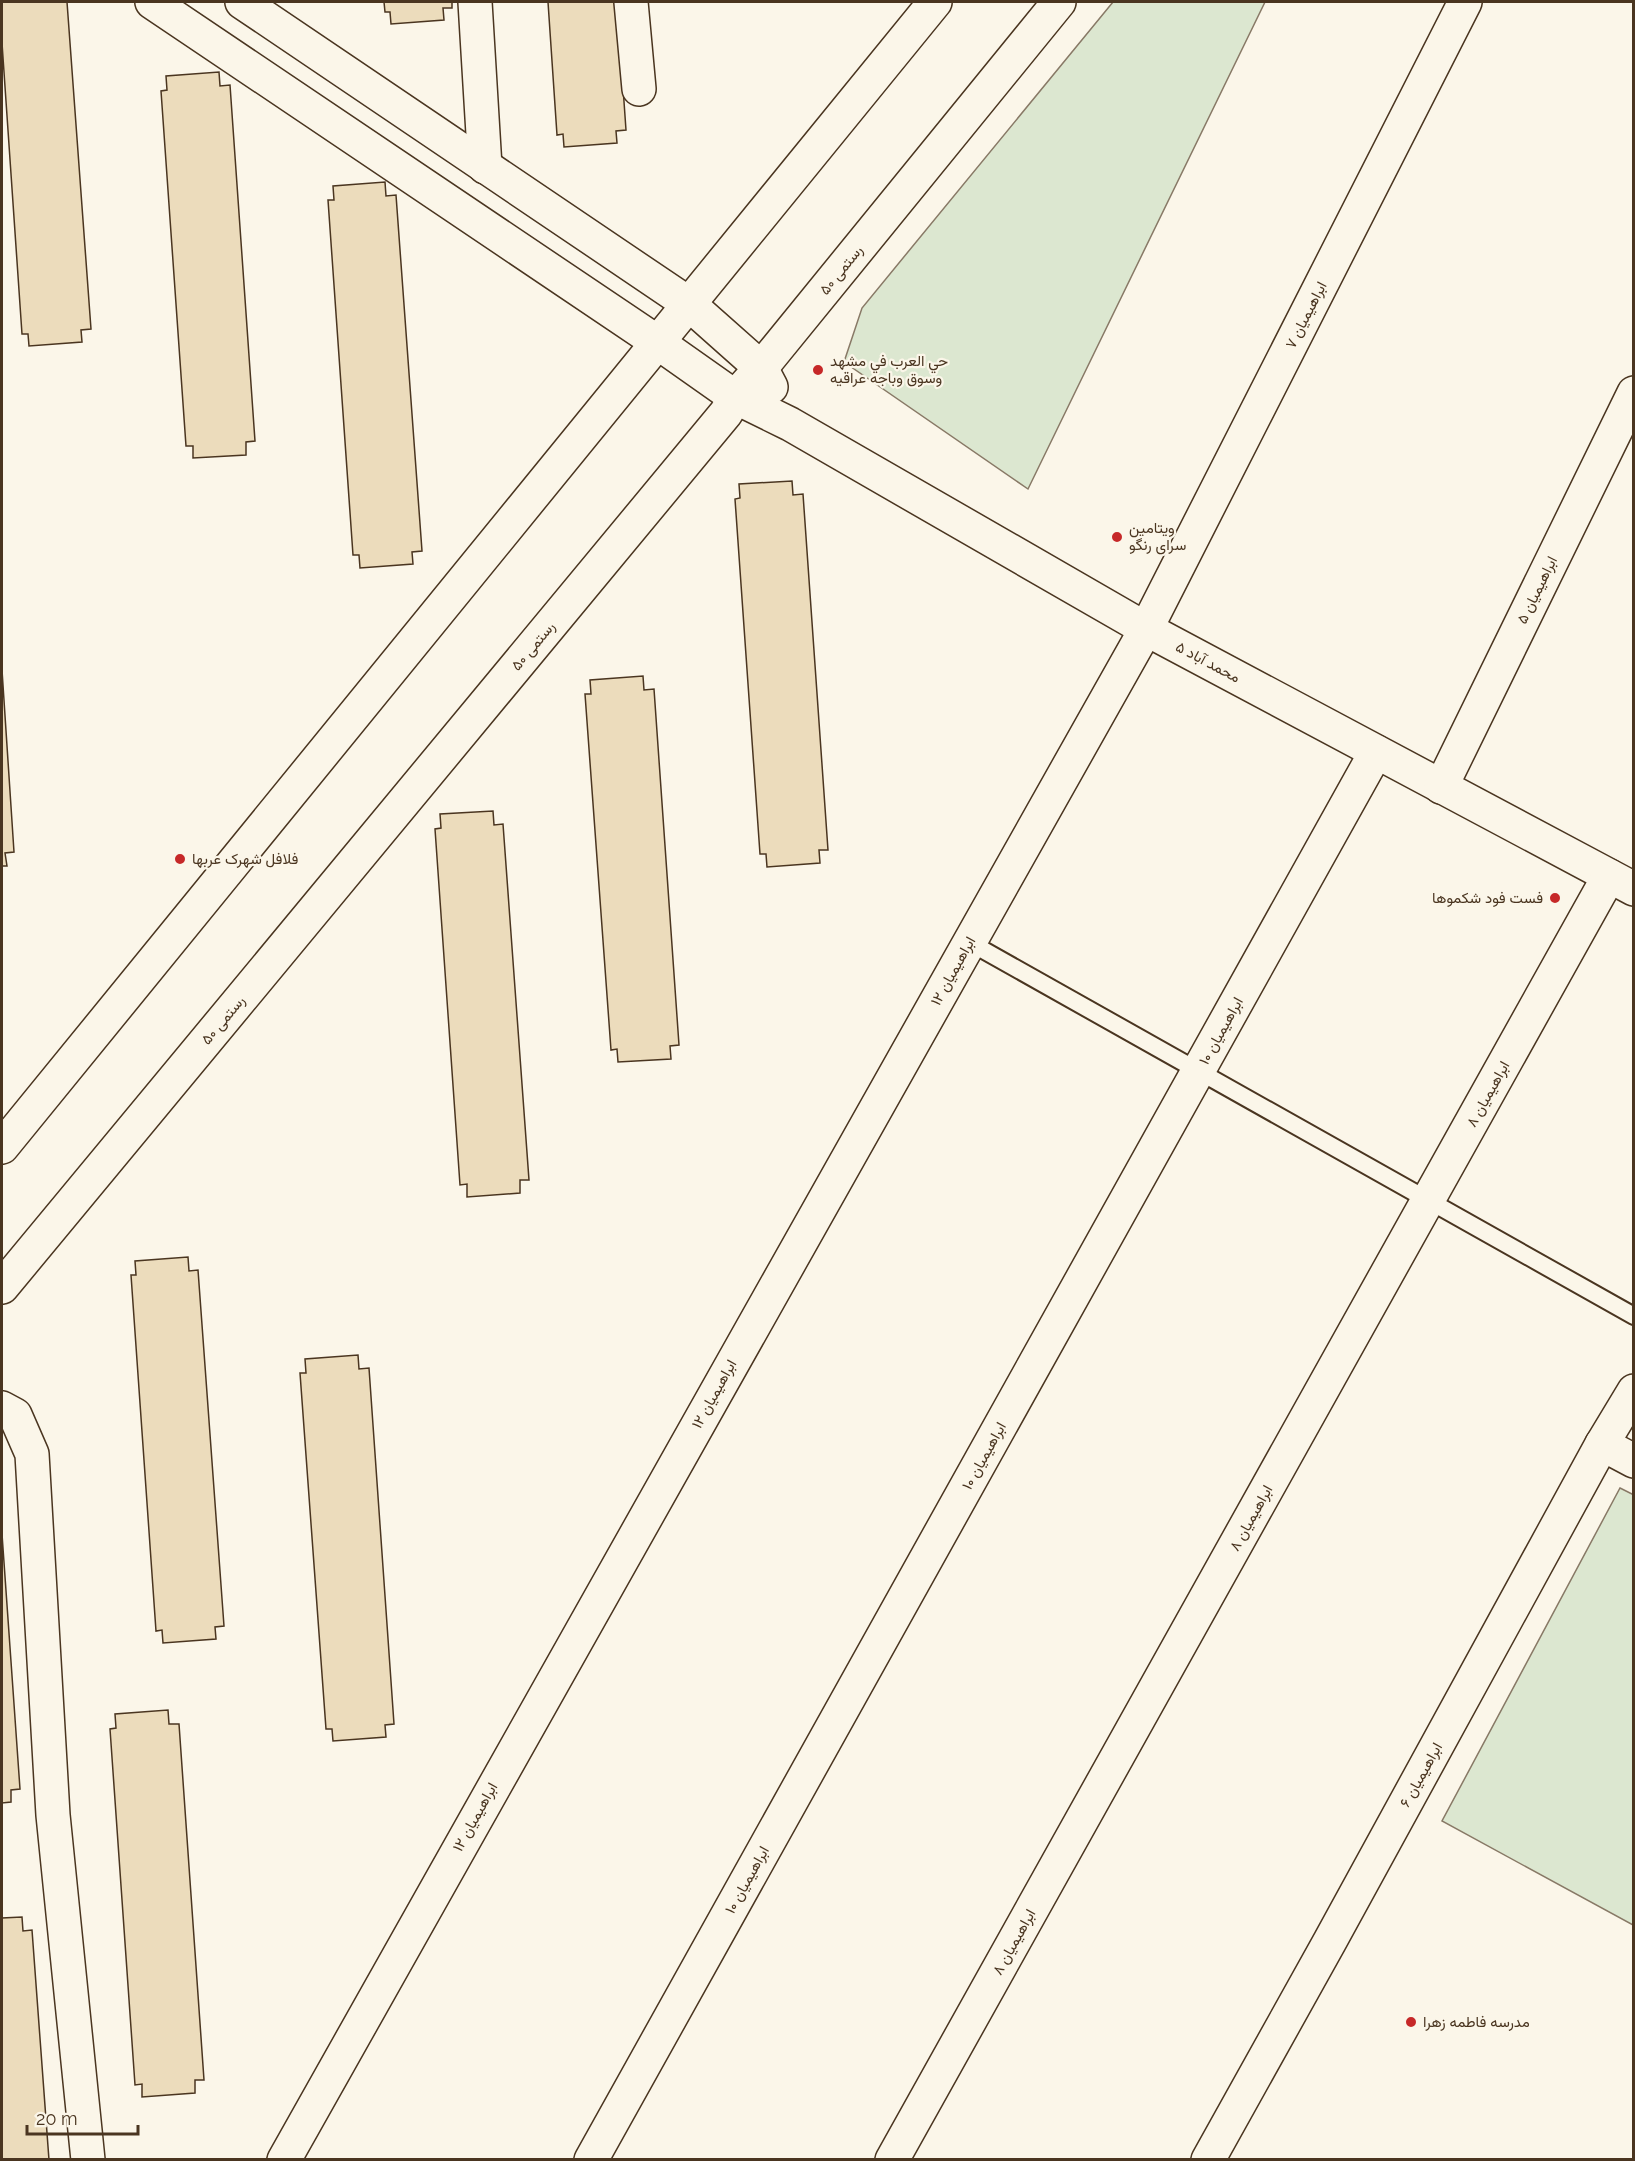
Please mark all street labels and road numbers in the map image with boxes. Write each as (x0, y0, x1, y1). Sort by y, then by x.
street label: رستمی ۵۰ (816, 242, 867, 299)
street label: ابراهیمیان ۷ (1281, 278, 1331, 352)
street label: ابراهیمیان ۵ (1513, 553, 1561, 627)
street label: رستمی ۵۰ (507, 618, 560, 675)
street label: محمد آباد ۵ (1173, 638, 1243, 686)
street label: ابراهیمیان ۱۲ (927, 933, 979, 1009)
street label: رستمی ۵۰ (197, 992, 250, 1049)
street label: ابراهیمیان ۱۰ (1195, 994, 1247, 1068)
street label: ابراهیمیان ۸ (1462, 1058, 1514, 1130)
street label: ابراهیمیان ۱۲ (688, 1356, 740, 1432)
street label: ابراهیمیان ۱۰ (958, 1419, 1010, 1493)
street label: ابراهیمیان ۸ (1225, 1482, 1277, 1554)
street label: ابراهیمیان ۶ (1396, 1739, 1446, 1811)
street label: ابراهیمیان ۱۲ (449, 1779, 501, 1855)
street label: ابراهیمیان ۱۰ (721, 1843, 773, 1917)
street label: ابراهیمیان ۸ (988, 1906, 1040, 1978)

